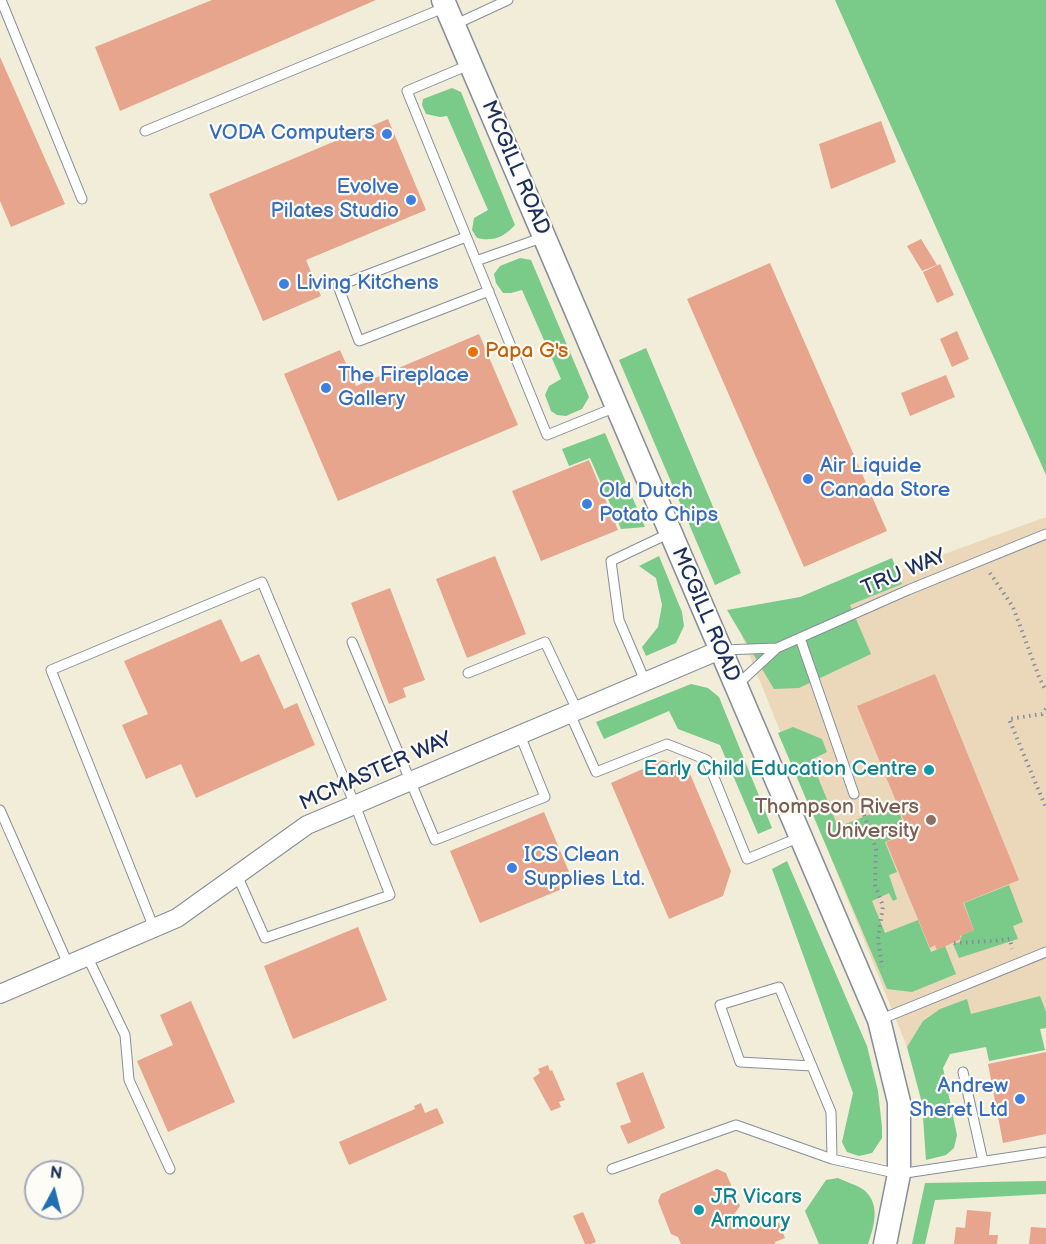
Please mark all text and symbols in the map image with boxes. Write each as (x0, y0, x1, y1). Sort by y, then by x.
street label: MCGILL ROAD (475, 97, 555, 239)
place label: VODA Computers (209, 121, 375, 147)
marker: VODA Computers (380, 127, 394, 141)
place label: Evolve Pilates Studio (271, 175, 399, 225)
marker: Evolve Pilates Studio (404, 193, 418, 207)
place label: Living Kitchens (296, 271, 439, 297)
marker: Living Kitchens (277, 277, 291, 291)
place label: Papa G's (485, 339, 568, 365)
marker: Papa G's (466, 345, 480, 359)
place label: The Fireplace Gallery (338, 363, 469, 413)
marker: The Fireplace Gallery (319, 381, 333, 395)
place label: Air Liquide Canada Store (820, 454, 950, 504)
marker: Air Liquide Canada Store (801, 472, 815, 486)
place label: Old Dutch Potato Chips (599, 479, 718, 529)
marker: Old Dutch Potato Chips (580, 497, 594, 511)
street label: MCGILL ROAD (665, 544, 745, 686)
street label: TRU WAY (858, 544, 950, 602)
street label: MCMASTER WAY (296, 727, 456, 817)
place label: Early Child Education Centre (643, 757, 917, 783)
marker: Early Child Education Centre (922, 763, 936, 777)
place label: Thompson Rivers University (755, 795, 919, 845)
marker: Thompson Rivers University (924, 813, 938, 827)
place label: ICS Clean Supplies Ltd. (524, 843, 645, 893)
marker: ICS Clean Supplies Ltd. (505, 861, 519, 875)
place label: Andrew Sheret Ltd (910, 1074, 1008, 1124)
marker: Andrew Sheret Ltd (1013, 1092, 1027, 1106)
north arrow (24, 1160, 84, 1220)
text: N (49, 1163, 63, 1184)
place label: JR Vicars Armoury (711, 1185, 802, 1235)
marker: JR Vicars Armoury (692, 1203, 706, 1217)

